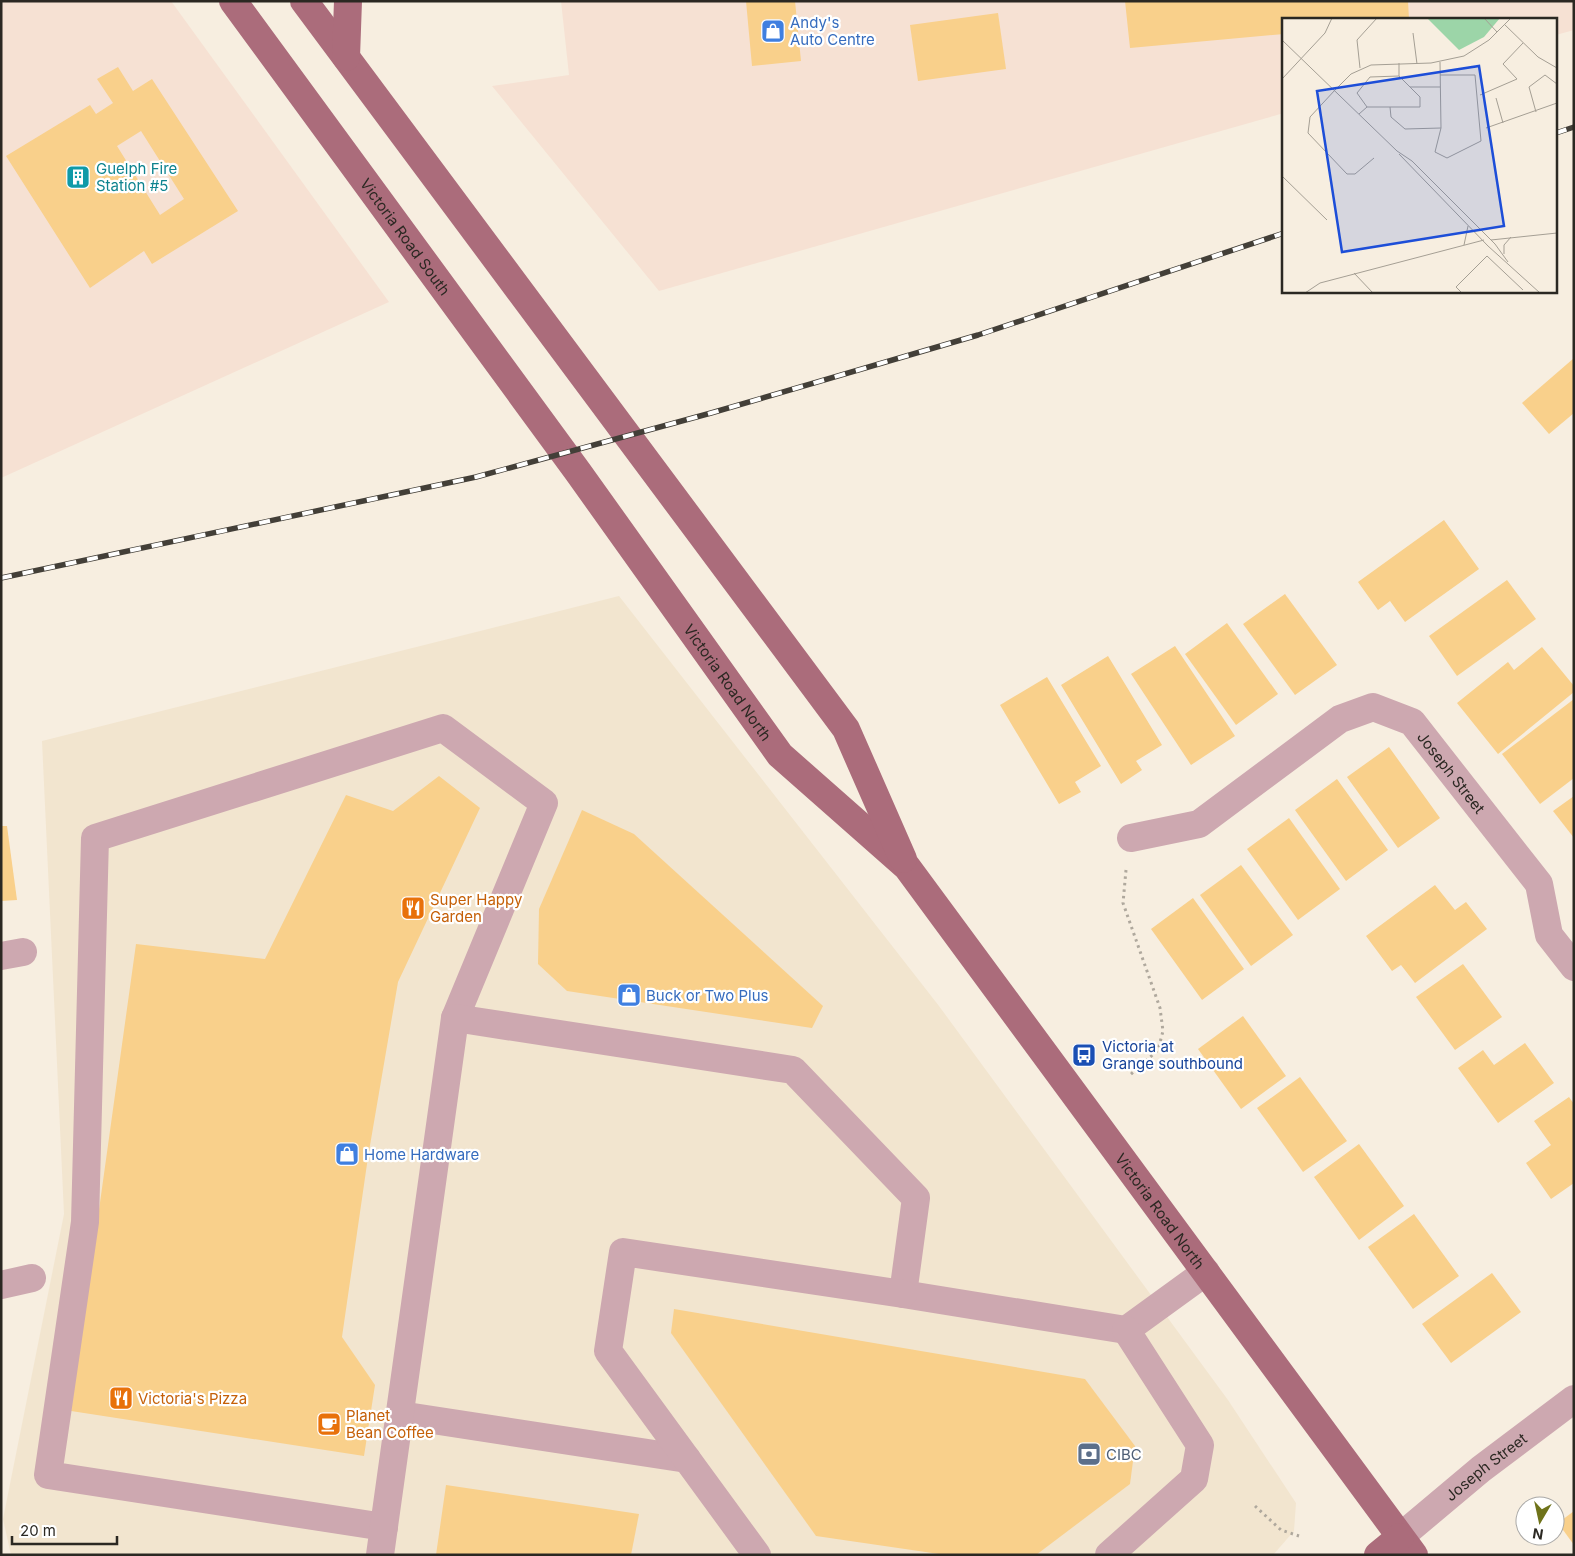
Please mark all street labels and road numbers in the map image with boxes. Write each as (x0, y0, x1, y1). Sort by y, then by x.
street label: Victoria Road South (356, 174, 455, 299)
street label: Victoria Road North (680, 620, 776, 744)
street label: Joseph Street (1413, 727, 1489, 817)
street label: Victoria Road North (1112, 1149, 1209, 1272)
street label: Joseph Street (1441, 1428, 1530, 1505)

